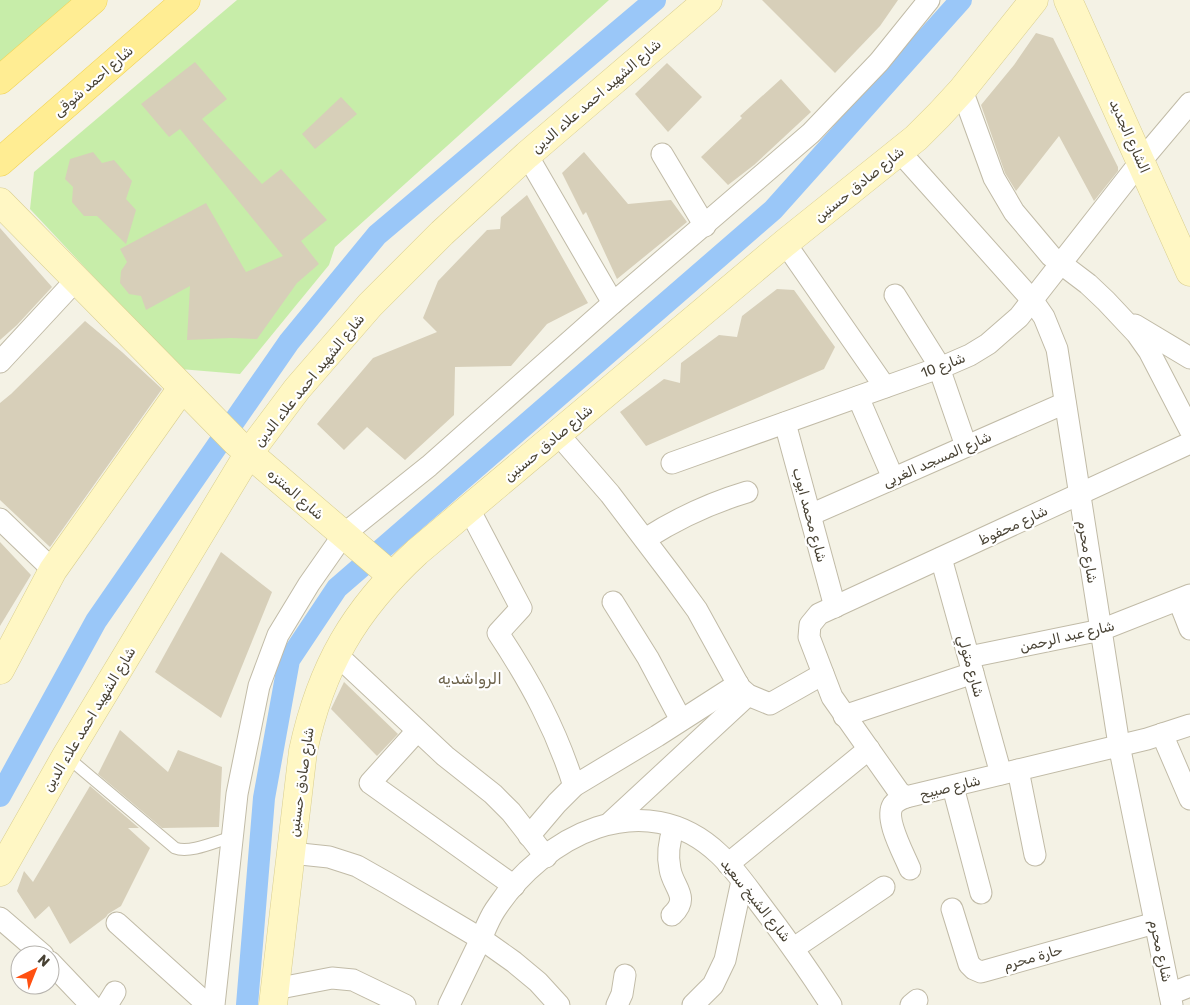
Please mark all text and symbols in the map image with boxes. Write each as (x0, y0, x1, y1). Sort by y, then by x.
street label: شارع الشهيد احمد علاء الدين (528, 36, 666, 159)
street label: شارع احمد شوقى (50, 42, 138, 122)
street label: الشارع الجديد (1104, 97, 1153, 177)
street label: شارع صادق حسنين (811, 143, 909, 227)
street label: شارع الشهيد احمد علاء الدين (251, 310, 370, 451)
street label: شارع 10 (919, 349, 969, 384)
street label: شارع صادق حسنين (501, 401, 597, 487)
street label: شارع المسجد الغربى (880, 428, 995, 493)
street label: شارع المنتزه (263, 465, 327, 525)
street label: شارع محمد ايوب (787, 466, 830, 565)
street label: شارع محفوظ (976, 502, 1051, 551)
street label: شارع محرم (1072, 520, 1101, 585)
street label: شارع عبد الرحمن (1018, 617, 1117, 658)
street label: شارع متولي (952, 633, 988, 700)
street label: شارع الشهيد احمد علاء الدين (39, 644, 141, 796)
district label: الرواشديه (438, 669, 502, 689)
street label: شارع صادق حسنين (285, 726, 320, 838)
street label: شارع صبيح (918, 772, 983, 805)
street label: شارع الشيخ سعيد (715, 855, 794, 947)
street label: شارع محرم (1144, 918, 1175, 984)
street label: حارة محرم (1002, 941, 1065, 975)
north arrow (10, 945, 60, 995)
text: N (34, 951, 53, 971)

